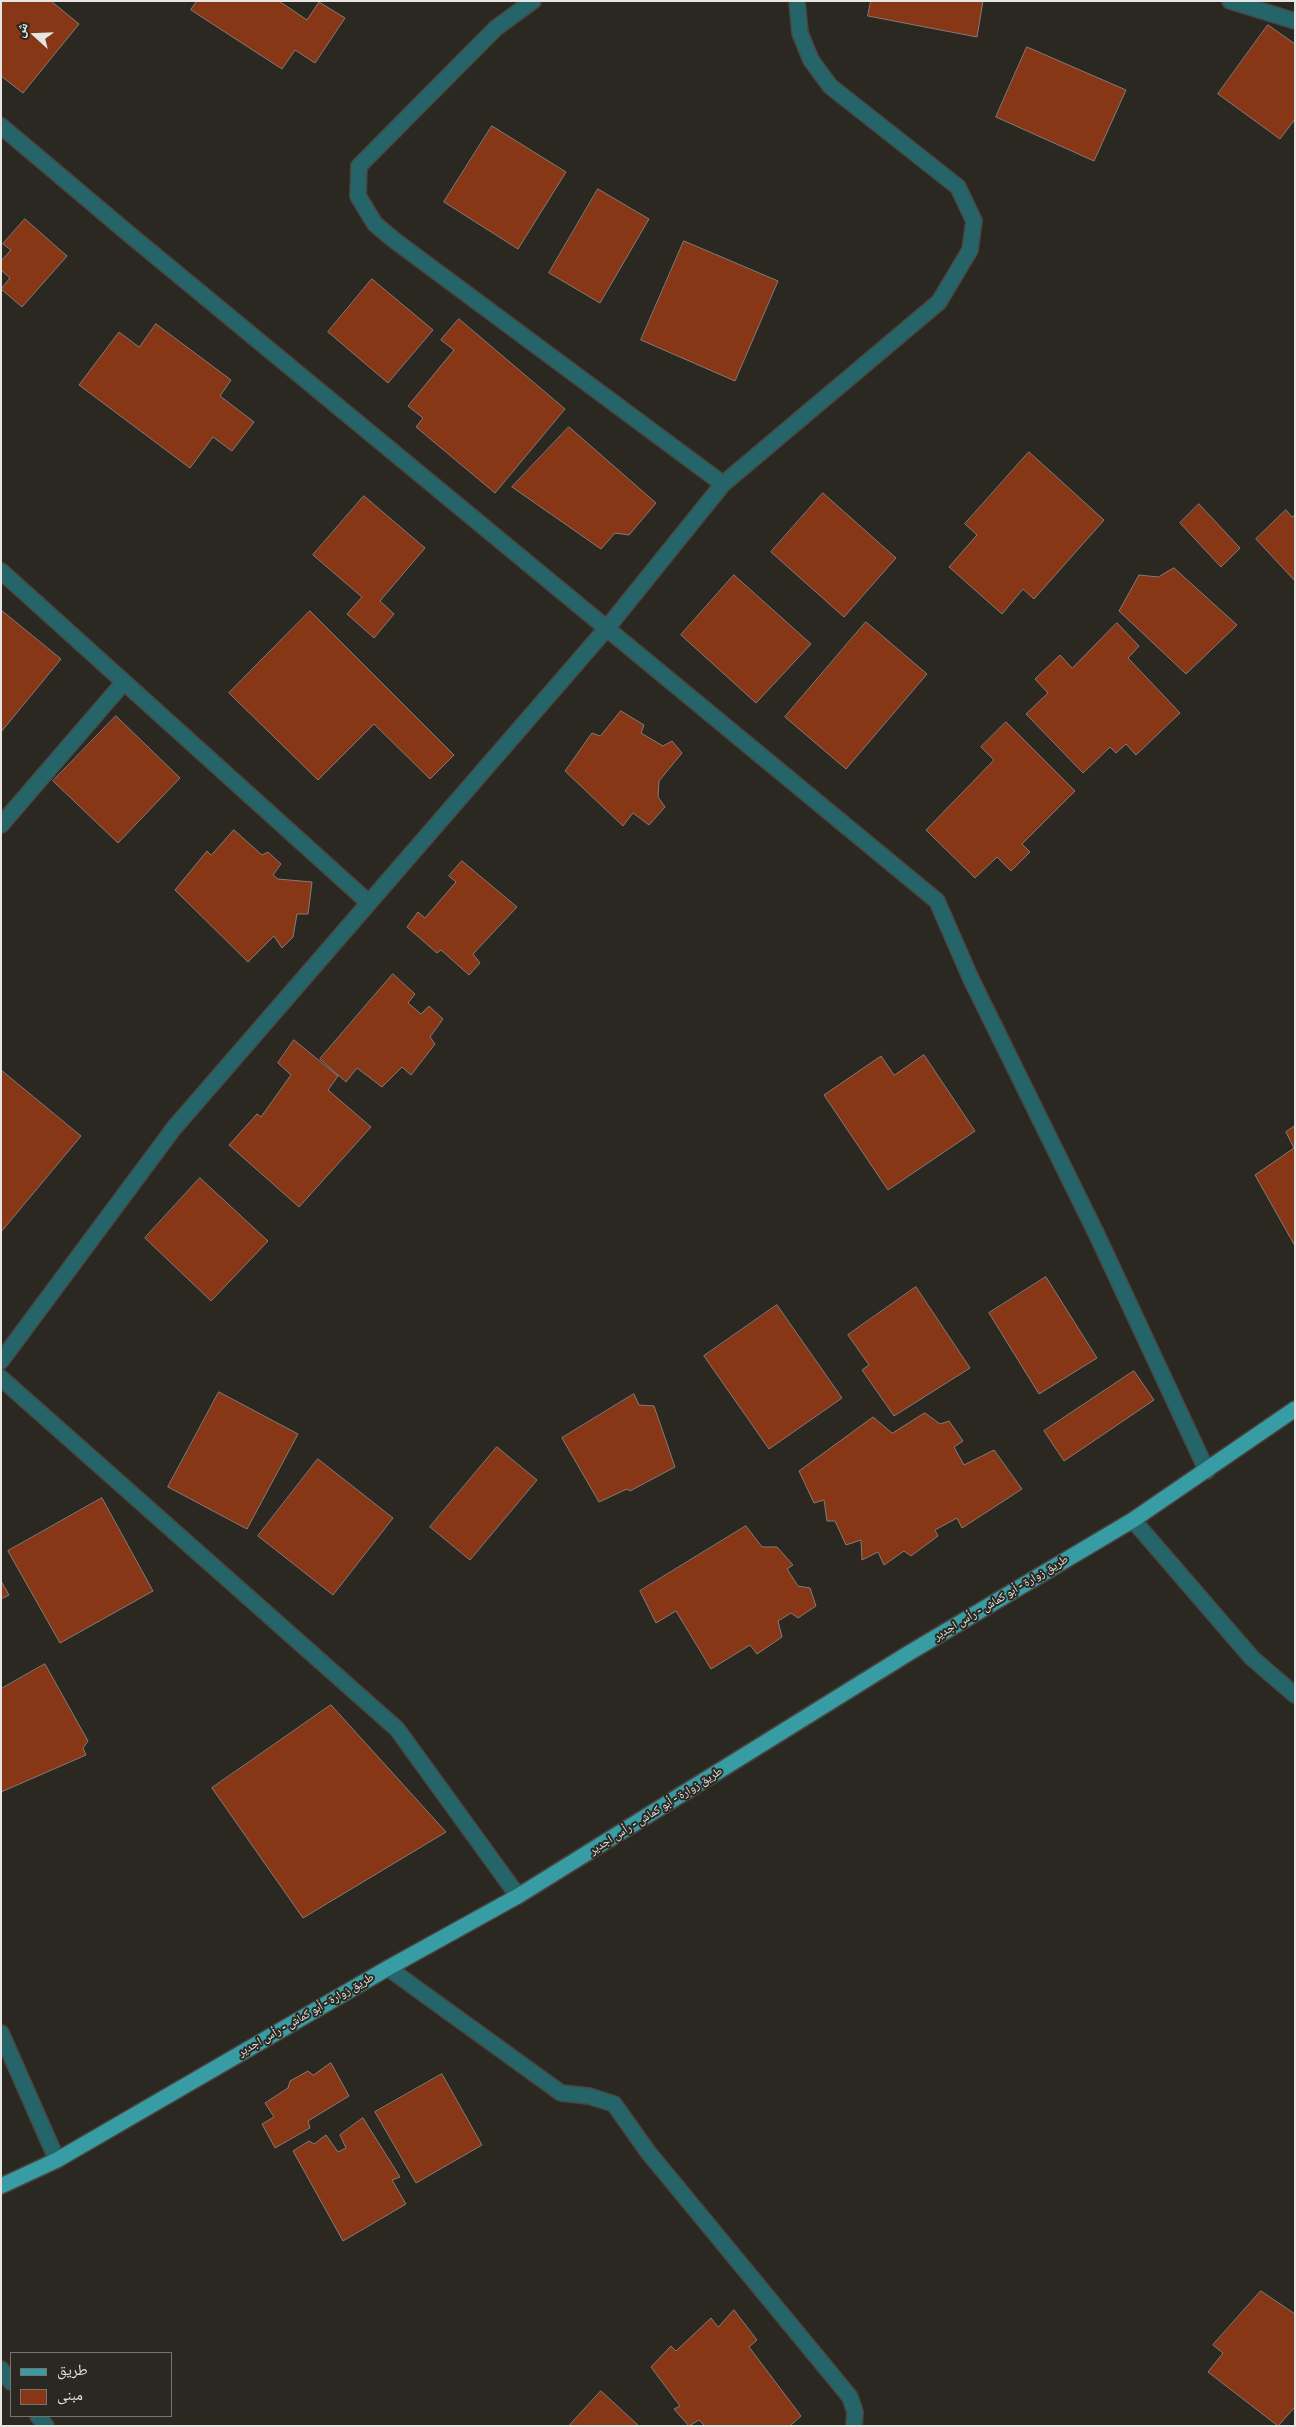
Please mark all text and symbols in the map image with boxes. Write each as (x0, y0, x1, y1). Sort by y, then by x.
north arrow (10, 10, 60, 60)
text: ش (10, 20, 32, 40)
street label: طريق زوارة - أبو كماش - رأس اجدير (931, 1552, 1071, 1644)
street label: طريق زوارة - أبو كماش - رأس اجدير (587, 1764, 725, 1858)
street label: طريق زوارة - أبو كماش - رأس اجدير (235, 1970, 377, 2060)
legend (10, 2352, 172, 2417)
text: طريق (57, 2359, 88, 2380)
text: مبنى (57, 2384, 83, 2405)

